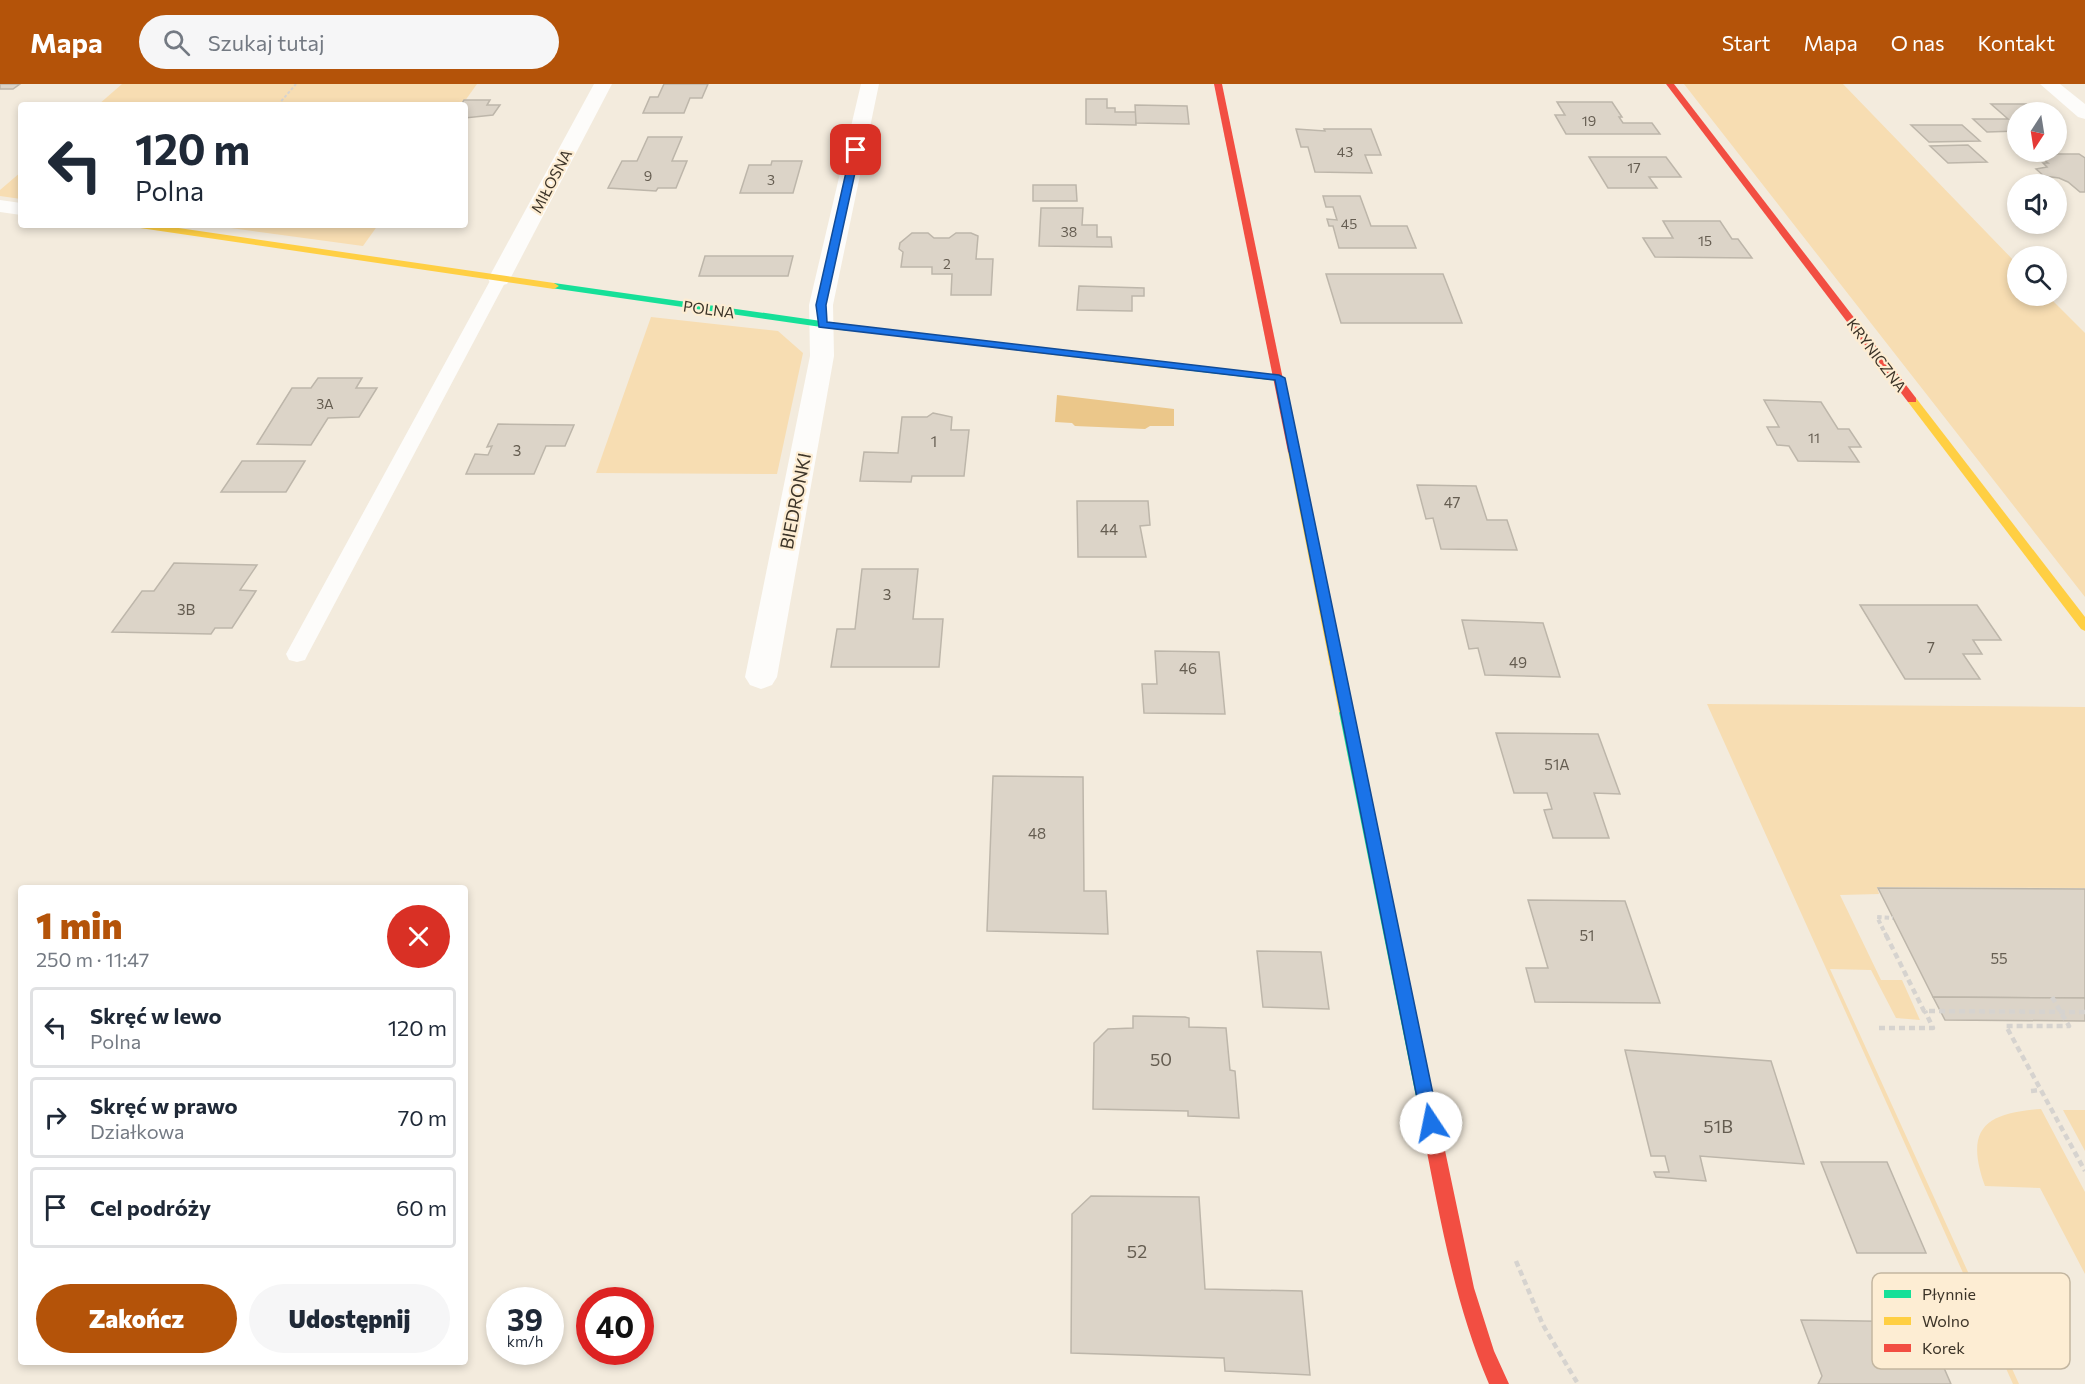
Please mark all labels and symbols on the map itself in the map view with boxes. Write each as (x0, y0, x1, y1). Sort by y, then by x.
north arrow (2007, 102, 2067, 162)
house number: 19 (1582, 112, 1596, 129)
pin (830, 124, 881, 175)
house number: 43 (1337, 143, 1353, 160)
street label: MIŁOSNA (527, 146, 575, 216)
house number: 17 (1627, 159, 1641, 176)
house number: 9 (644, 167, 652, 184)
house number: 3 (767, 171, 775, 188)
house number: 45 (1341, 215, 1357, 232)
house number: 38 (1061, 223, 1077, 240)
house number: 15 (1698, 232, 1712, 249)
house number: 2 (943, 255, 951, 272)
street label: POLNA (682, 296, 736, 322)
street label: KRYNICZNA (1844, 315, 1910, 395)
house number: 3A (316, 395, 334, 412)
house number: 11 (1808, 429, 1820, 446)
house number: 1 (931, 432, 937, 450)
house number: 3 (513, 441, 521, 459)
street label: BIEDRONKI (775, 451, 815, 551)
house number: 47 (1444, 493, 1460, 511)
house number: 44 (1100, 520, 1118, 538)
house number: 3 (883, 585, 891, 603)
house number: 3B (177, 600, 195, 618)
house number: 7 (1927, 638, 1935, 656)
house number: 49 (1509, 653, 1527, 671)
house number: 46 (1179, 659, 1197, 677)
house number: 51A (1544, 755, 1570, 773)
house number: 48 (1028, 824, 1046, 842)
house number: 51 (1579, 926, 1595, 944)
house number: 55 (1990, 949, 2008, 967)
house number: 50 (1150, 1048, 1172, 1070)
position arrow (1399, 1091, 1463, 1155)
house number: 51B (1703, 1115, 1733, 1137)
house number: 52 (1127, 1240, 1147, 1262)
legend (1872, 1273, 2070, 1369)
text: Płynnie (1922, 1284, 1976, 1303)
speed limit sign: 40 (576, 1287, 654, 1365)
text: Wolno (1922, 1311, 1970, 1330)
text: Korek (1922, 1338, 1965, 1357)

